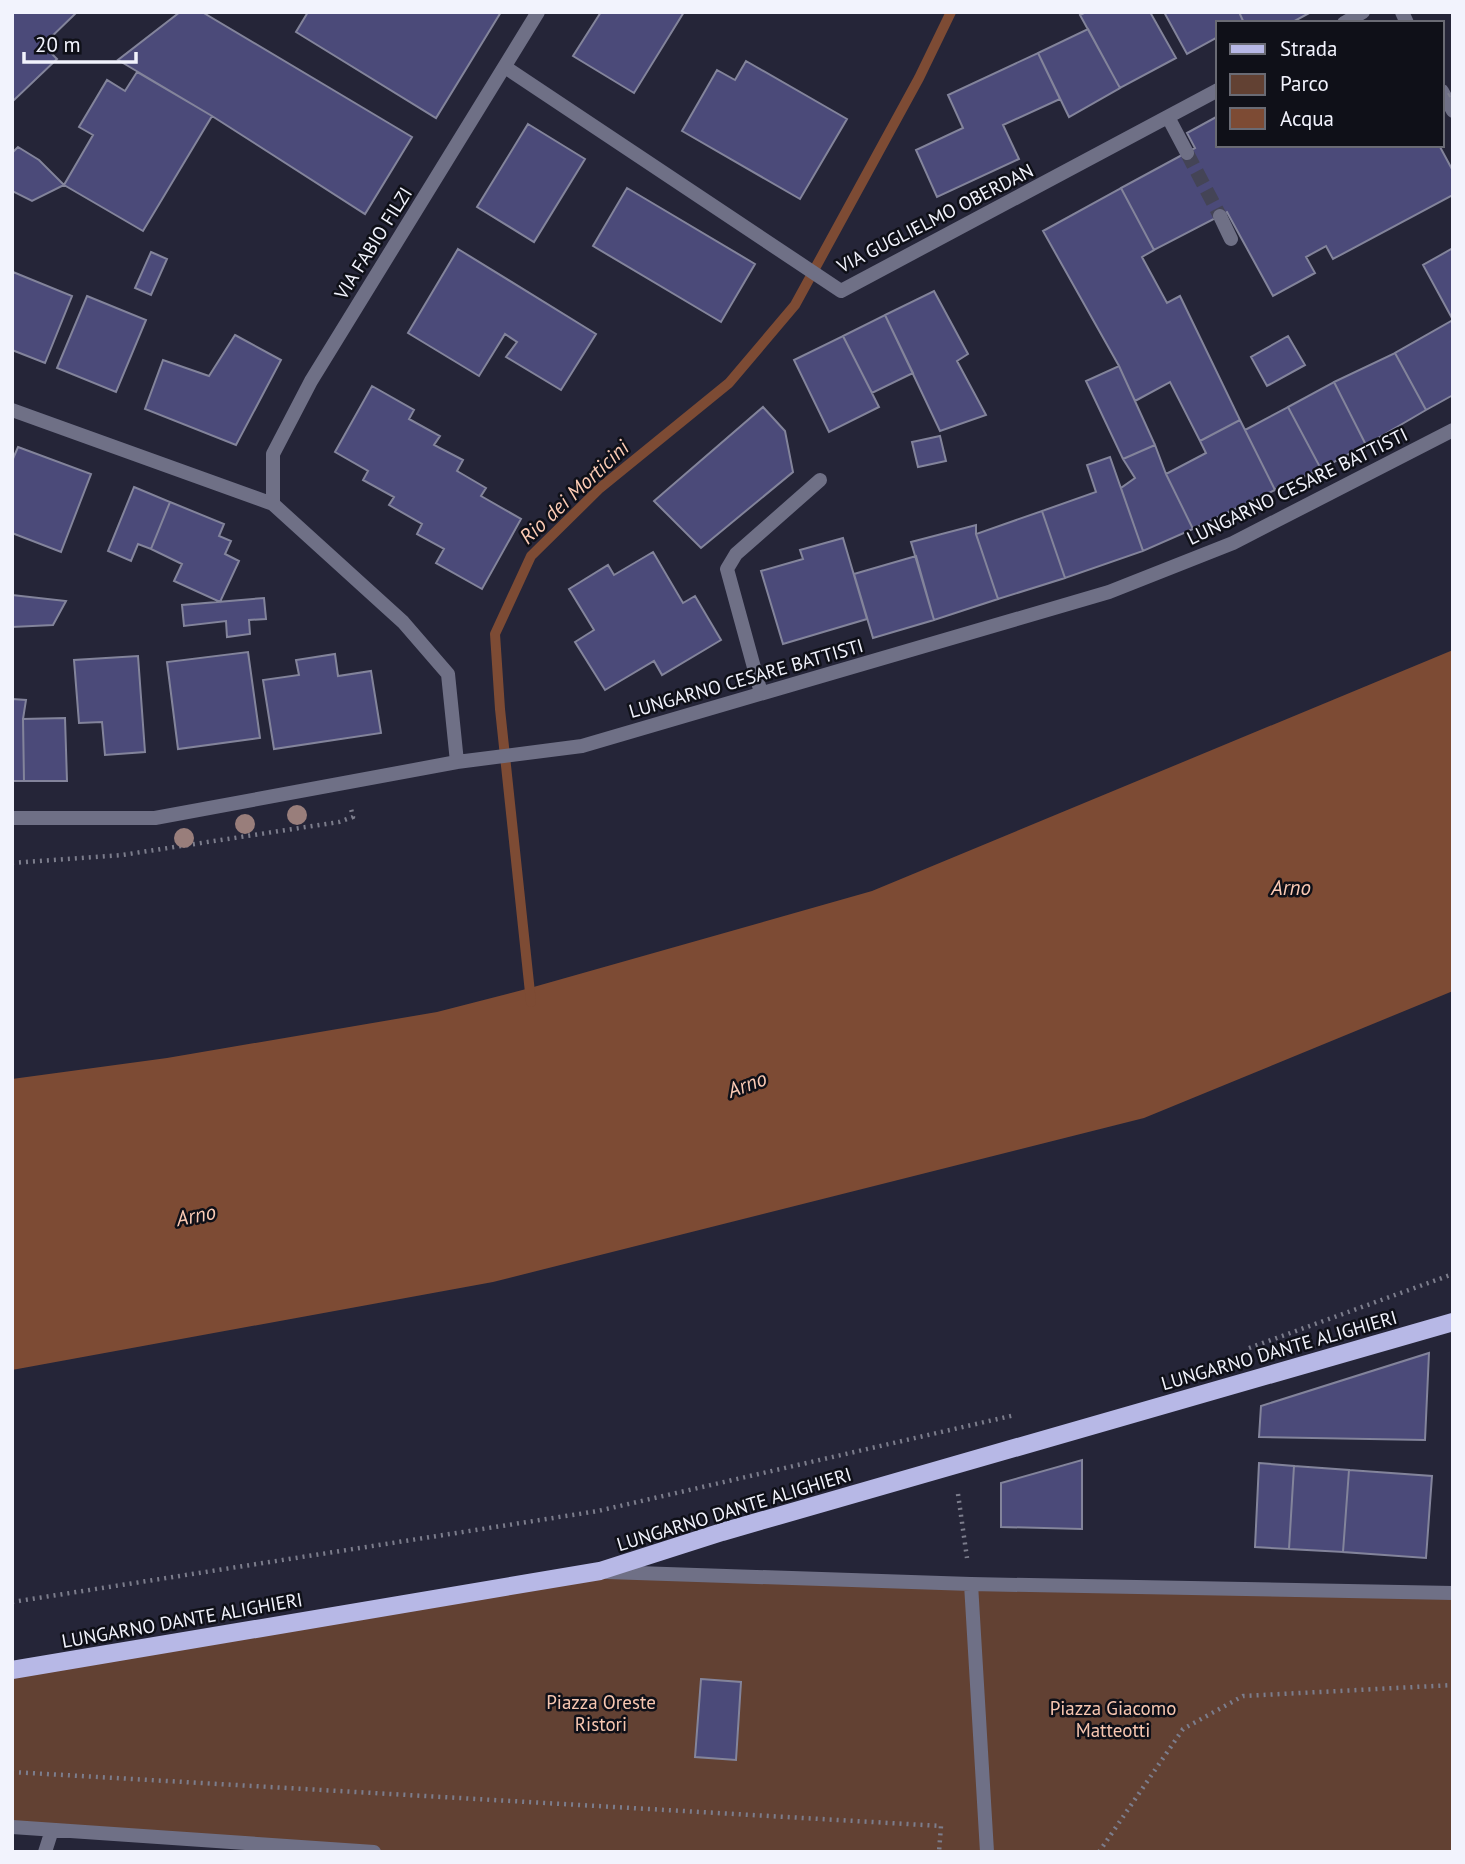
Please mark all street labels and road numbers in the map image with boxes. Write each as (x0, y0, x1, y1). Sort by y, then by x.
street label: VIA GUGLIELMO OBERDAN (832, 158, 1037, 278)
street label: VIA FABIO FILZI (328, 182, 417, 304)
street label: LUNGARNO CESARE BATTISTI (1183, 422, 1411, 550)
street label: LUNGARNO CESARE BATTISTI (626, 633, 866, 723)
street label: LUNGARNO DANTE ALIGHIERI (1158, 1305, 1400, 1395)
street label: LUNGARNO DANTE ALIGHIERI (614, 1462, 854, 1556)
street label: LUNGARNO DANTE ALIGHIERI (60, 1587, 304, 1653)

